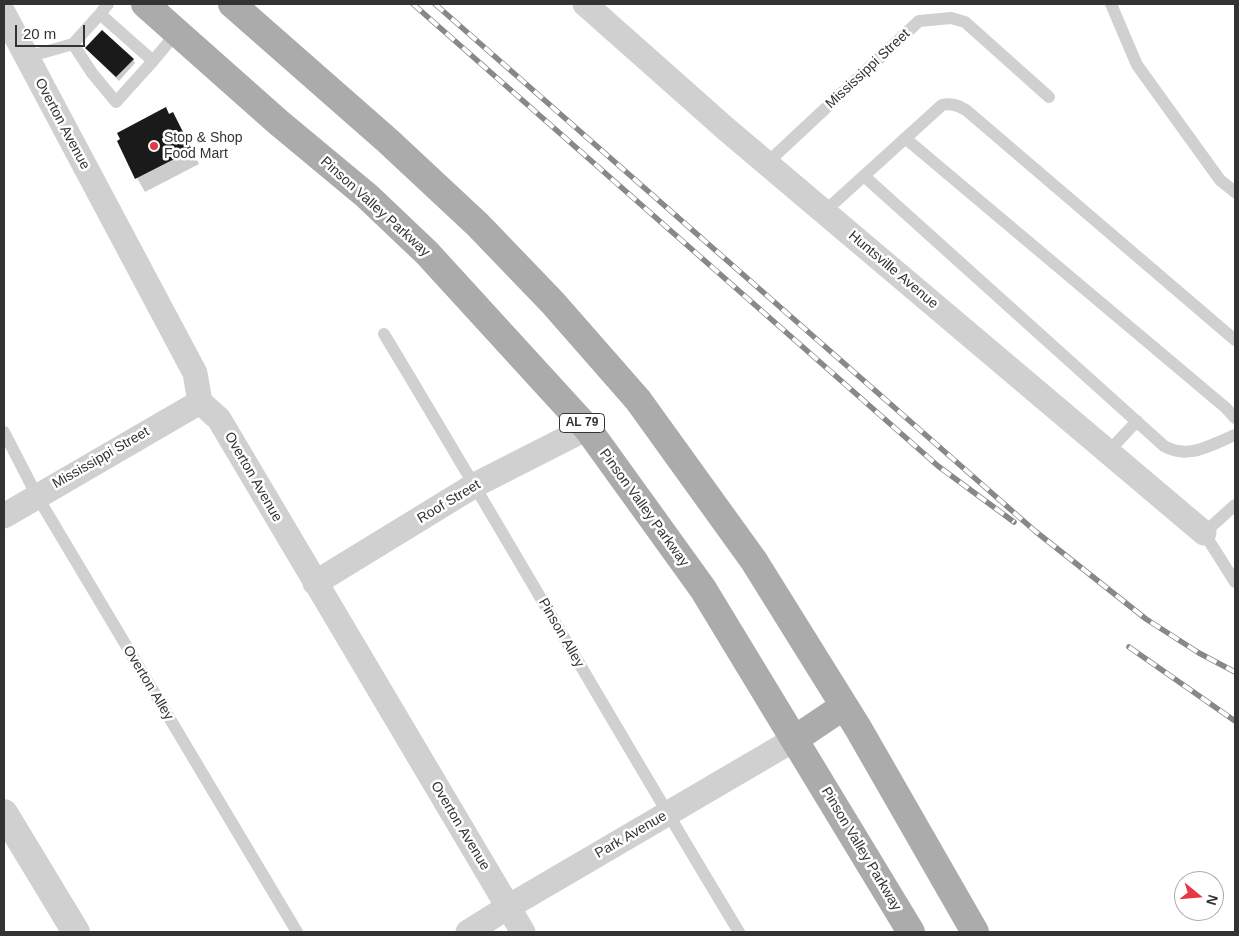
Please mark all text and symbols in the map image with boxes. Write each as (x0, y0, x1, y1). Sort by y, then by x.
scale bar (18, 15, 88, 47)
text: 20 m (23, 25, 56, 42)
street label: Mississippi Street (822, 26, 914, 112)
street label: Overton Avenue (31, 76, 93, 172)
place label: Stop & Shop Food Mart (164, 130, 243, 162)
marker: Stop & Shop Food Mart (148, 140, 160, 152)
street label: Pinson Valley Parkway (317, 153, 433, 261)
street label: Huntsville Avenue (845, 228, 941, 312)
road number: AL 79 (560, 413, 604, 432)
street label: Mississippi Street (50, 423, 152, 493)
street label: Overton Avenue (220, 429, 286, 525)
street label: Pinson Valley Parkway (596, 446, 692, 570)
street label: Roof Street (414, 477, 484, 527)
street label: Pinson Alley (534, 595, 588, 671)
street label: Overton Alley (119, 643, 177, 723)
street label: Overton Avenue (427, 778, 493, 874)
street label: Pinson Valley Parkway (817, 784, 905, 914)
street label: Park Avenue (592, 808, 670, 862)
north arrow (1174, 871, 1224, 921)
text: N (1203, 893, 1222, 907)

